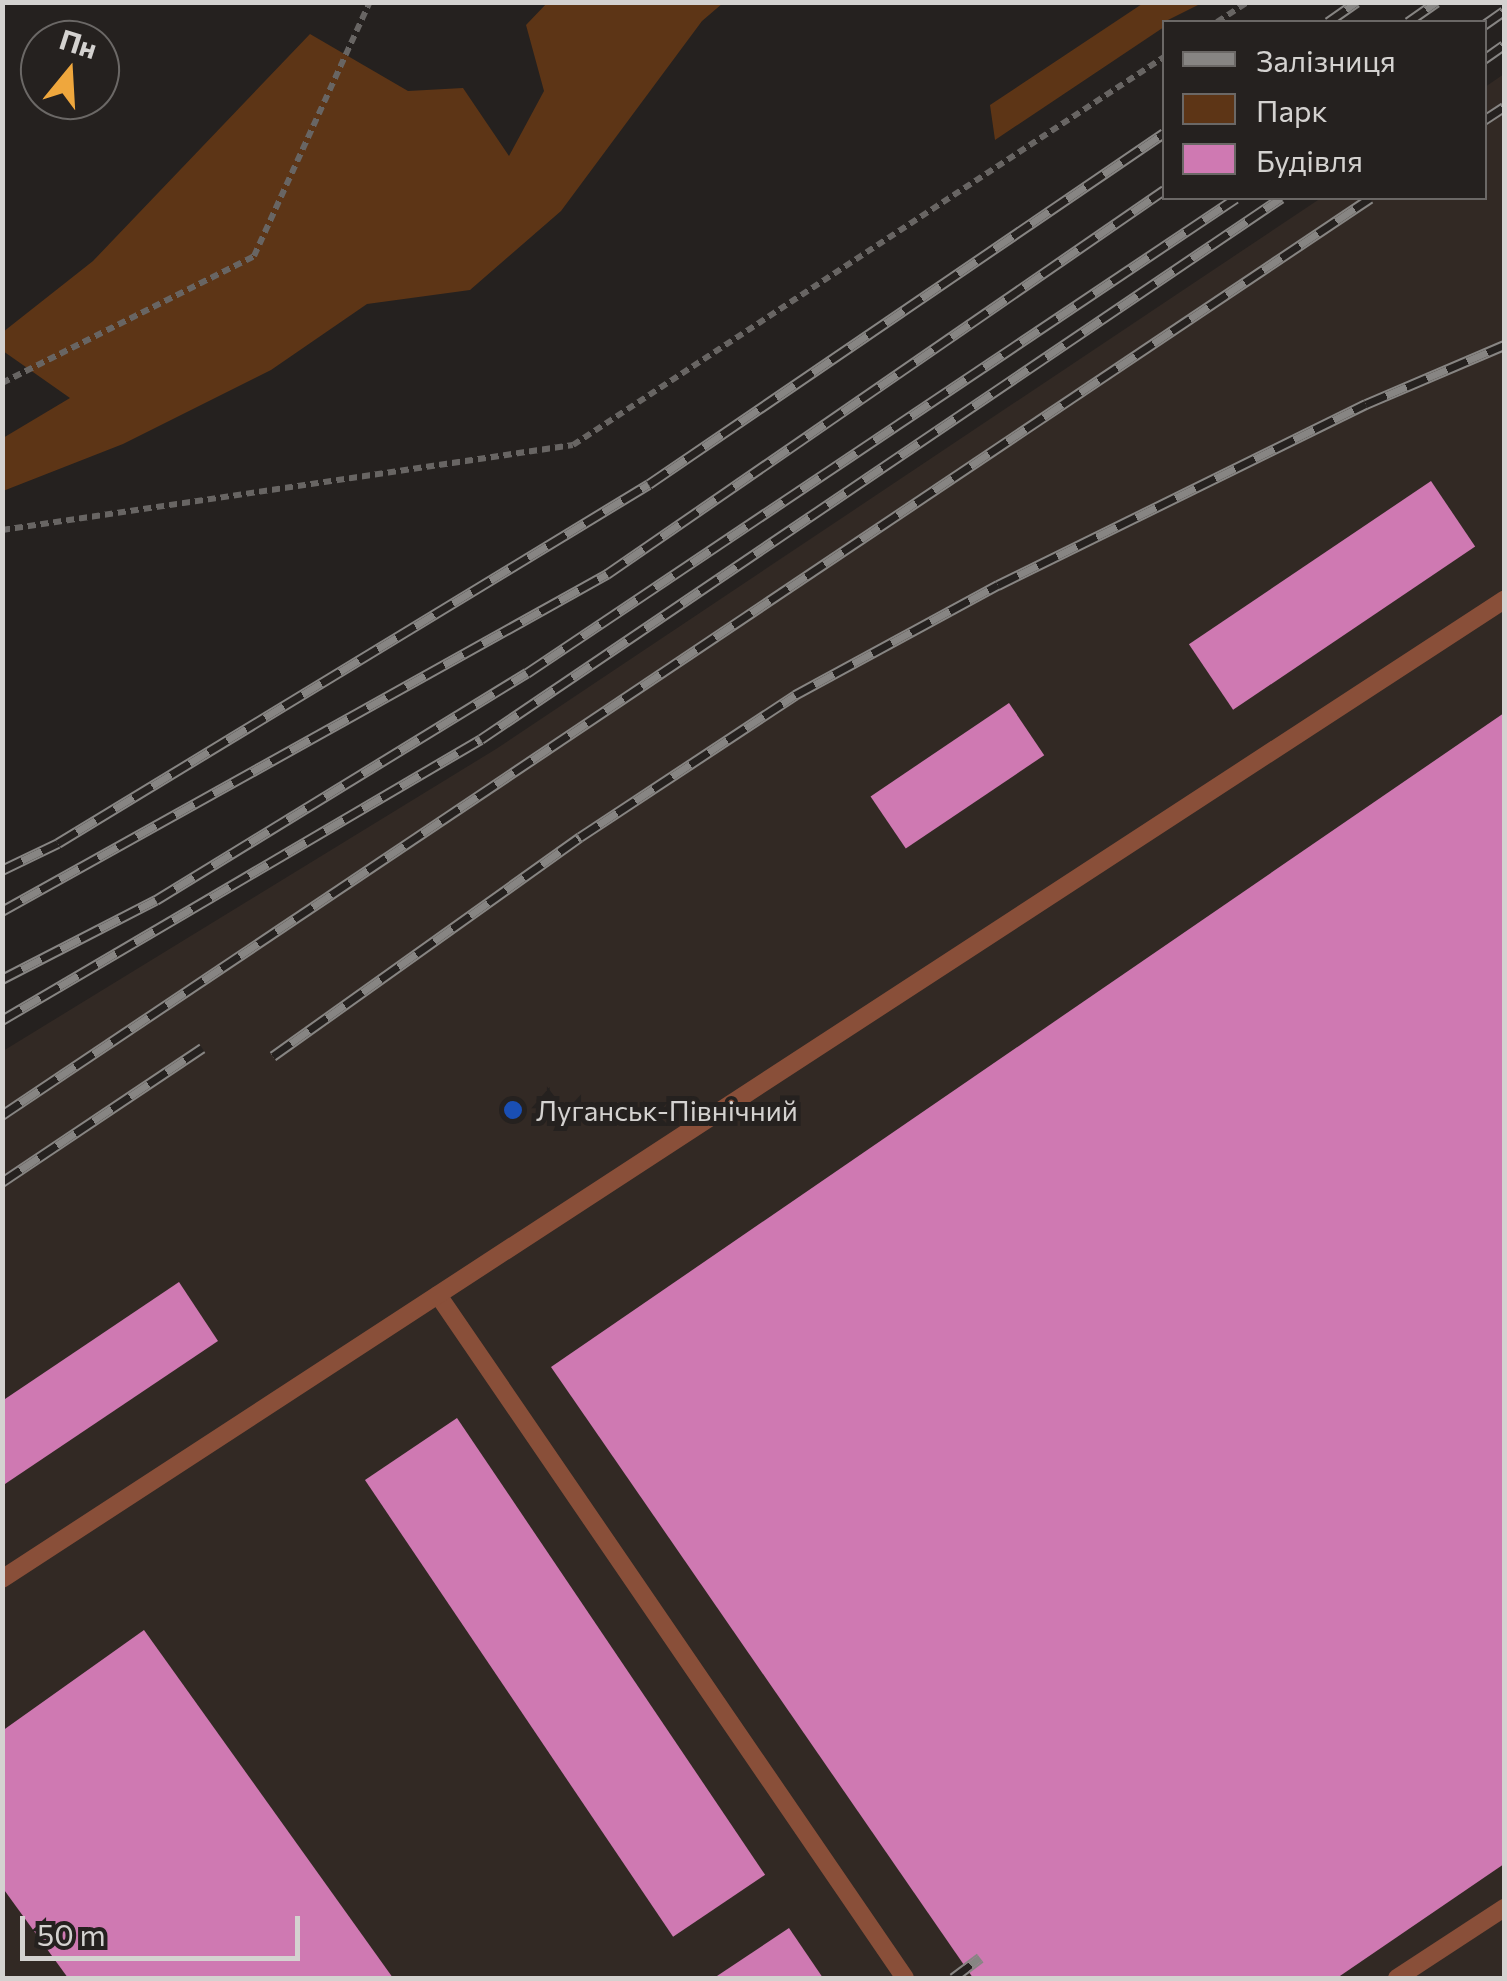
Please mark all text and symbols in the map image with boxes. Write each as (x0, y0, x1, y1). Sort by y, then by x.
north arrow (20, 20, 120, 120)
legend (1162, 20, 1487, 200)
text: Пн (56, 21, 102, 65)
text: Залізниця (1256, 41, 1396, 78)
text: Парк (1256, 91, 1328, 128)
text: Будівля (1256, 141, 1363, 178)
place label: Луганськ-Північний (536, 1093, 798, 1127)
marker: Луганськ-Північний (500, 1097, 526, 1123)
scale bar (25, 1896, 305, 1958)
text: 50 m (37, 1915, 106, 1952)

